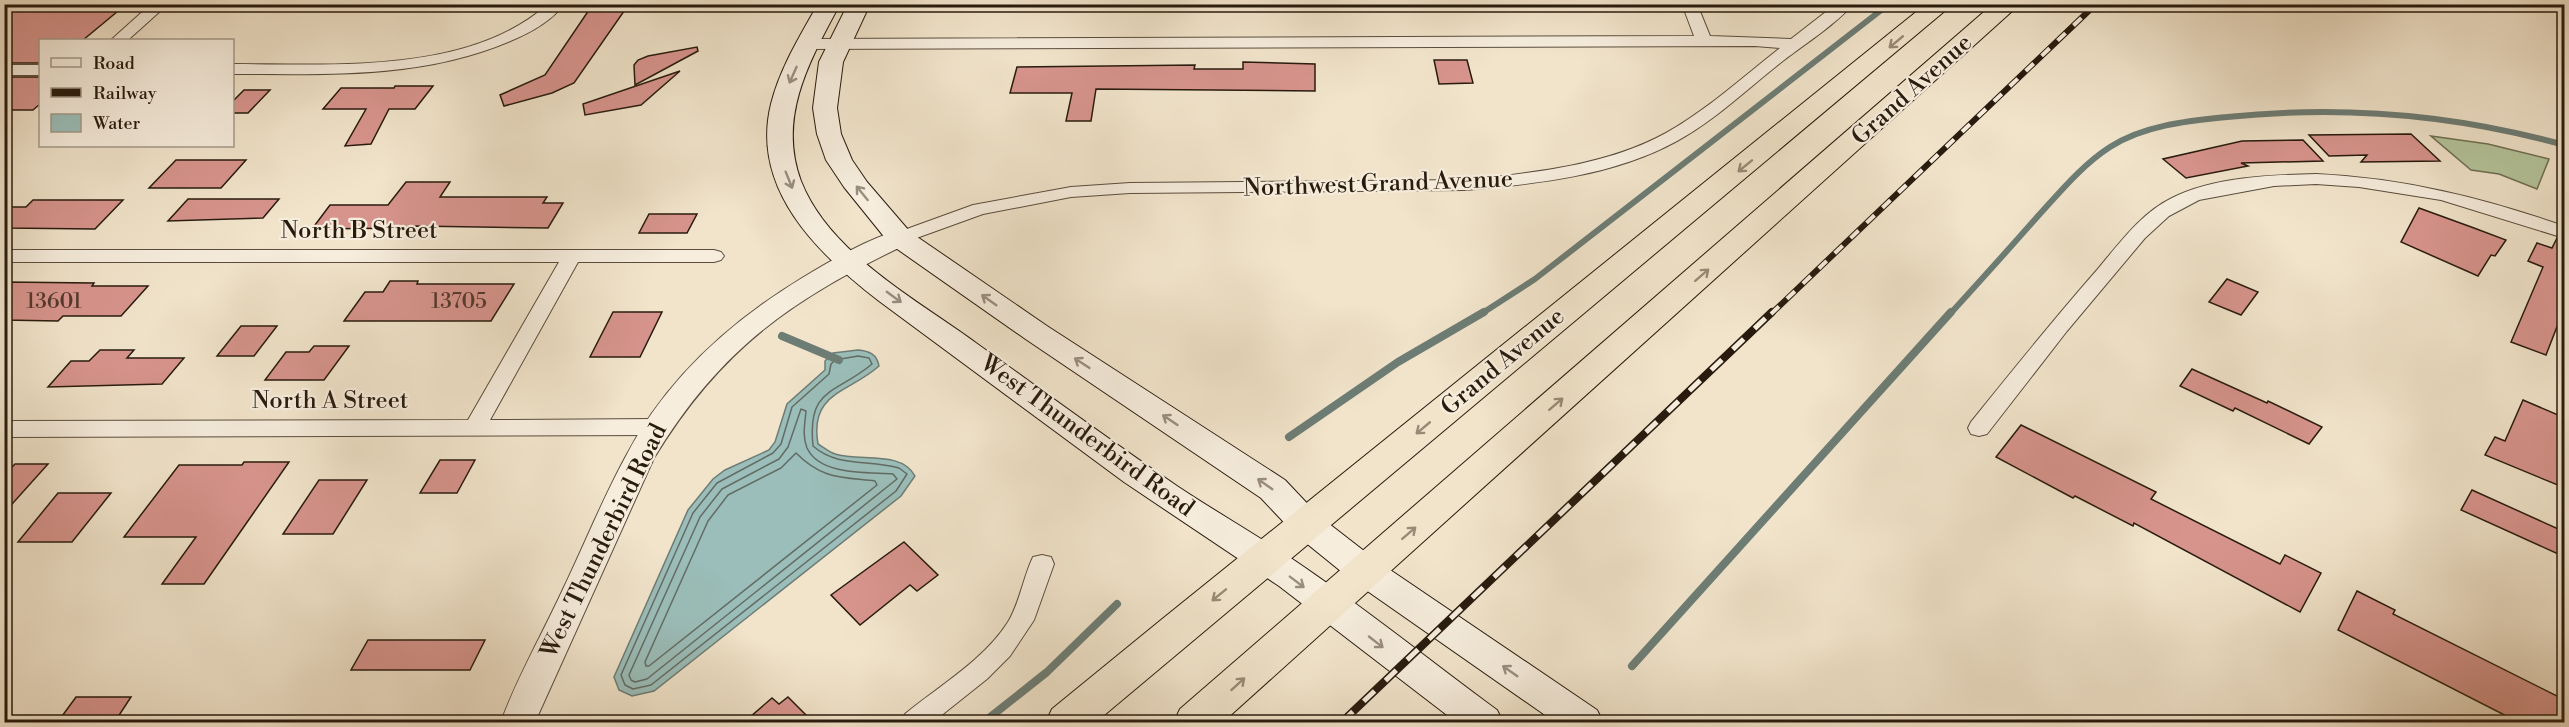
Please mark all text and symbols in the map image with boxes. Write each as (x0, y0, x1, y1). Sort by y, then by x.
street label: Grand Avenue (1845, 28, 1979, 152)
one-way arrow (1889, 35, 1904, 49)
legend (39, 39, 234, 147)
text: Road (93, 52, 136, 75)
one-way arrow (786, 66, 797, 84)
text: Railway (93, 82, 157, 105)
text: Water (92, 112, 141, 135)
one-way arrow (1737, 159, 1753, 172)
street label: Northwest Grand Avenue (1243, 164, 1513, 204)
one-way arrow (784, 171, 795, 189)
one-way arrow (856, 185, 869, 201)
street label: North B Street (280, 216, 438, 246)
one-way arrow (1694, 268, 1709, 282)
house number: 13601 (26, 289, 82, 315)
house number: 13705 (431, 289, 487, 315)
one-way arrow (886, 291, 902, 304)
one-way arrow (982, 294, 998, 306)
street label: Grand Avenue (1435, 302, 1571, 422)
street label: West Thunderbird Road (973, 348, 1200, 524)
one-way arrow (1074, 356, 1091, 369)
street label: North A Street (252, 386, 409, 416)
one-way arrow (1548, 397, 1563, 411)
one-way arrow (1162, 414, 1178, 426)
street label: West Thunderbird Road (534, 419, 674, 664)
one-way arrow (1415, 422, 1431, 435)
one-way arrow (1258, 478, 1274, 490)
one-way arrow (1401, 526, 1416, 540)
one-way arrow (1288, 576, 1304, 588)
one-way arrow (1211, 588, 1227, 601)
one-way arrow (1367, 635, 1383, 648)
one-way arrow (1502, 665, 1518, 677)
one-way arrow (1230, 677, 1245, 691)

